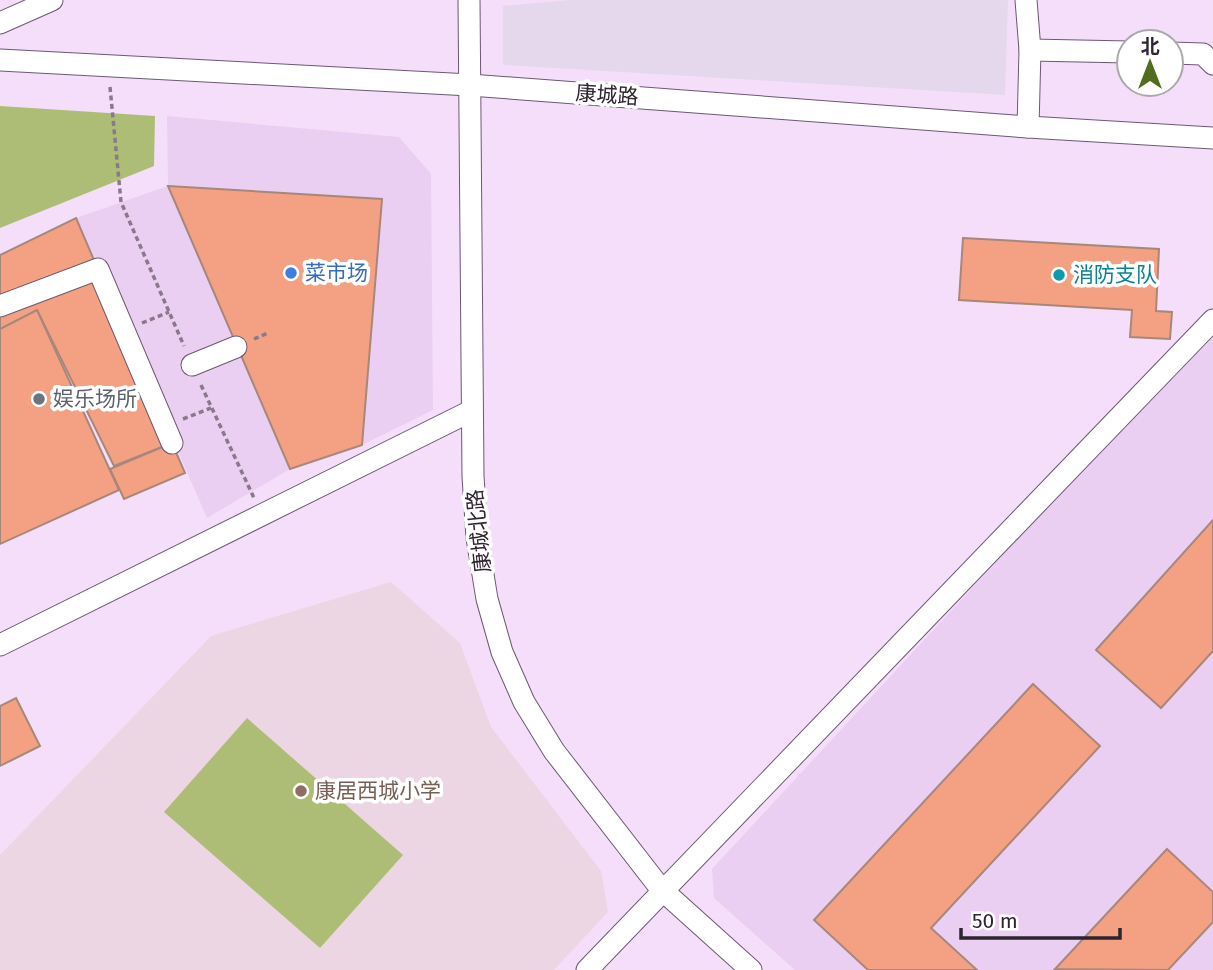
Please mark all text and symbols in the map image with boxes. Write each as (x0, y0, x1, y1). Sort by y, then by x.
north arrow (1115, 28, 1185, 98)
text: 北 (1140, 35, 1160, 58)
street label: 康城路 (575, 80, 639, 110)
place label: 菜市场 (305, 260, 368, 286)
place label: 消防支队 (1073, 262, 1157, 288)
marker: 菜市场 (283, 265, 299, 281)
marker: 消防支队 (1051, 267, 1067, 283)
place label: 娱乐场所 (53, 386, 137, 412)
marker: 娱乐场所 (31, 391, 47, 407)
street label: 康城北路 (462, 488, 496, 574)
place label: 康居西城小学 (315, 778, 441, 804)
marker: 康居西城小学 (293, 783, 309, 799)
scale bar (961, 897, 1120, 941)
text: 50 m (972, 908, 1018, 934)

